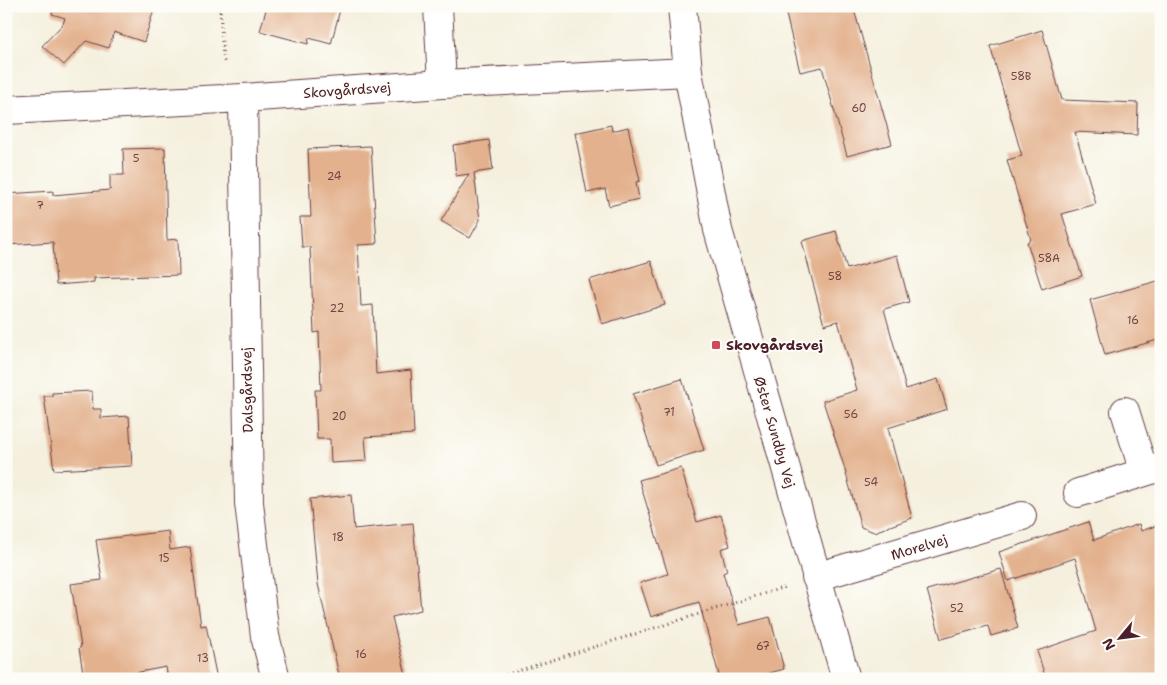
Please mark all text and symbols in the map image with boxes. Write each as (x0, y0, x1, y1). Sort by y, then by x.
house number: 58B (1011, 69, 1032, 84)
street label: Skovgårdsvej (302, 78, 392, 102)
house number: 60 (851, 101, 867, 116)
house number: 5 (133, 151, 140, 166)
house number: 24 (327, 169, 342, 184)
house number: 7 (36, 198, 44, 213)
house number: 58A (1038, 251, 1060, 266)
house number: 58 (828, 269, 842, 284)
house number: 22 (330, 301, 344, 316)
house number: 16 (1127, 313, 1139, 328)
place label: Skovgårdsvej (726, 336, 823, 354)
marker: Skovgårdsvej (710, 339, 722, 351)
street label: Dalsgårdsvej (237, 347, 257, 433)
street label: Øster Sundby Vej (750, 374, 800, 490)
house number: 71 (663, 405, 675, 420)
house number: 56 (844, 407, 858, 422)
house number: 20 (331, 409, 347, 424)
house number: 54 (864, 475, 878, 490)
house number: 18 (332, 530, 344, 545)
street label: Morelvej (889, 530, 949, 564)
house number: 15 (158, 551, 170, 566)
house number: 52 (950, 601, 964, 616)
north arrow (1094, 612, 1144, 662)
text: N (1098, 635, 1119, 654)
house number: 67 (756, 639, 770, 654)
house number: 16 (355, 647, 367, 662)
house number: 13 (197, 651, 209, 666)

